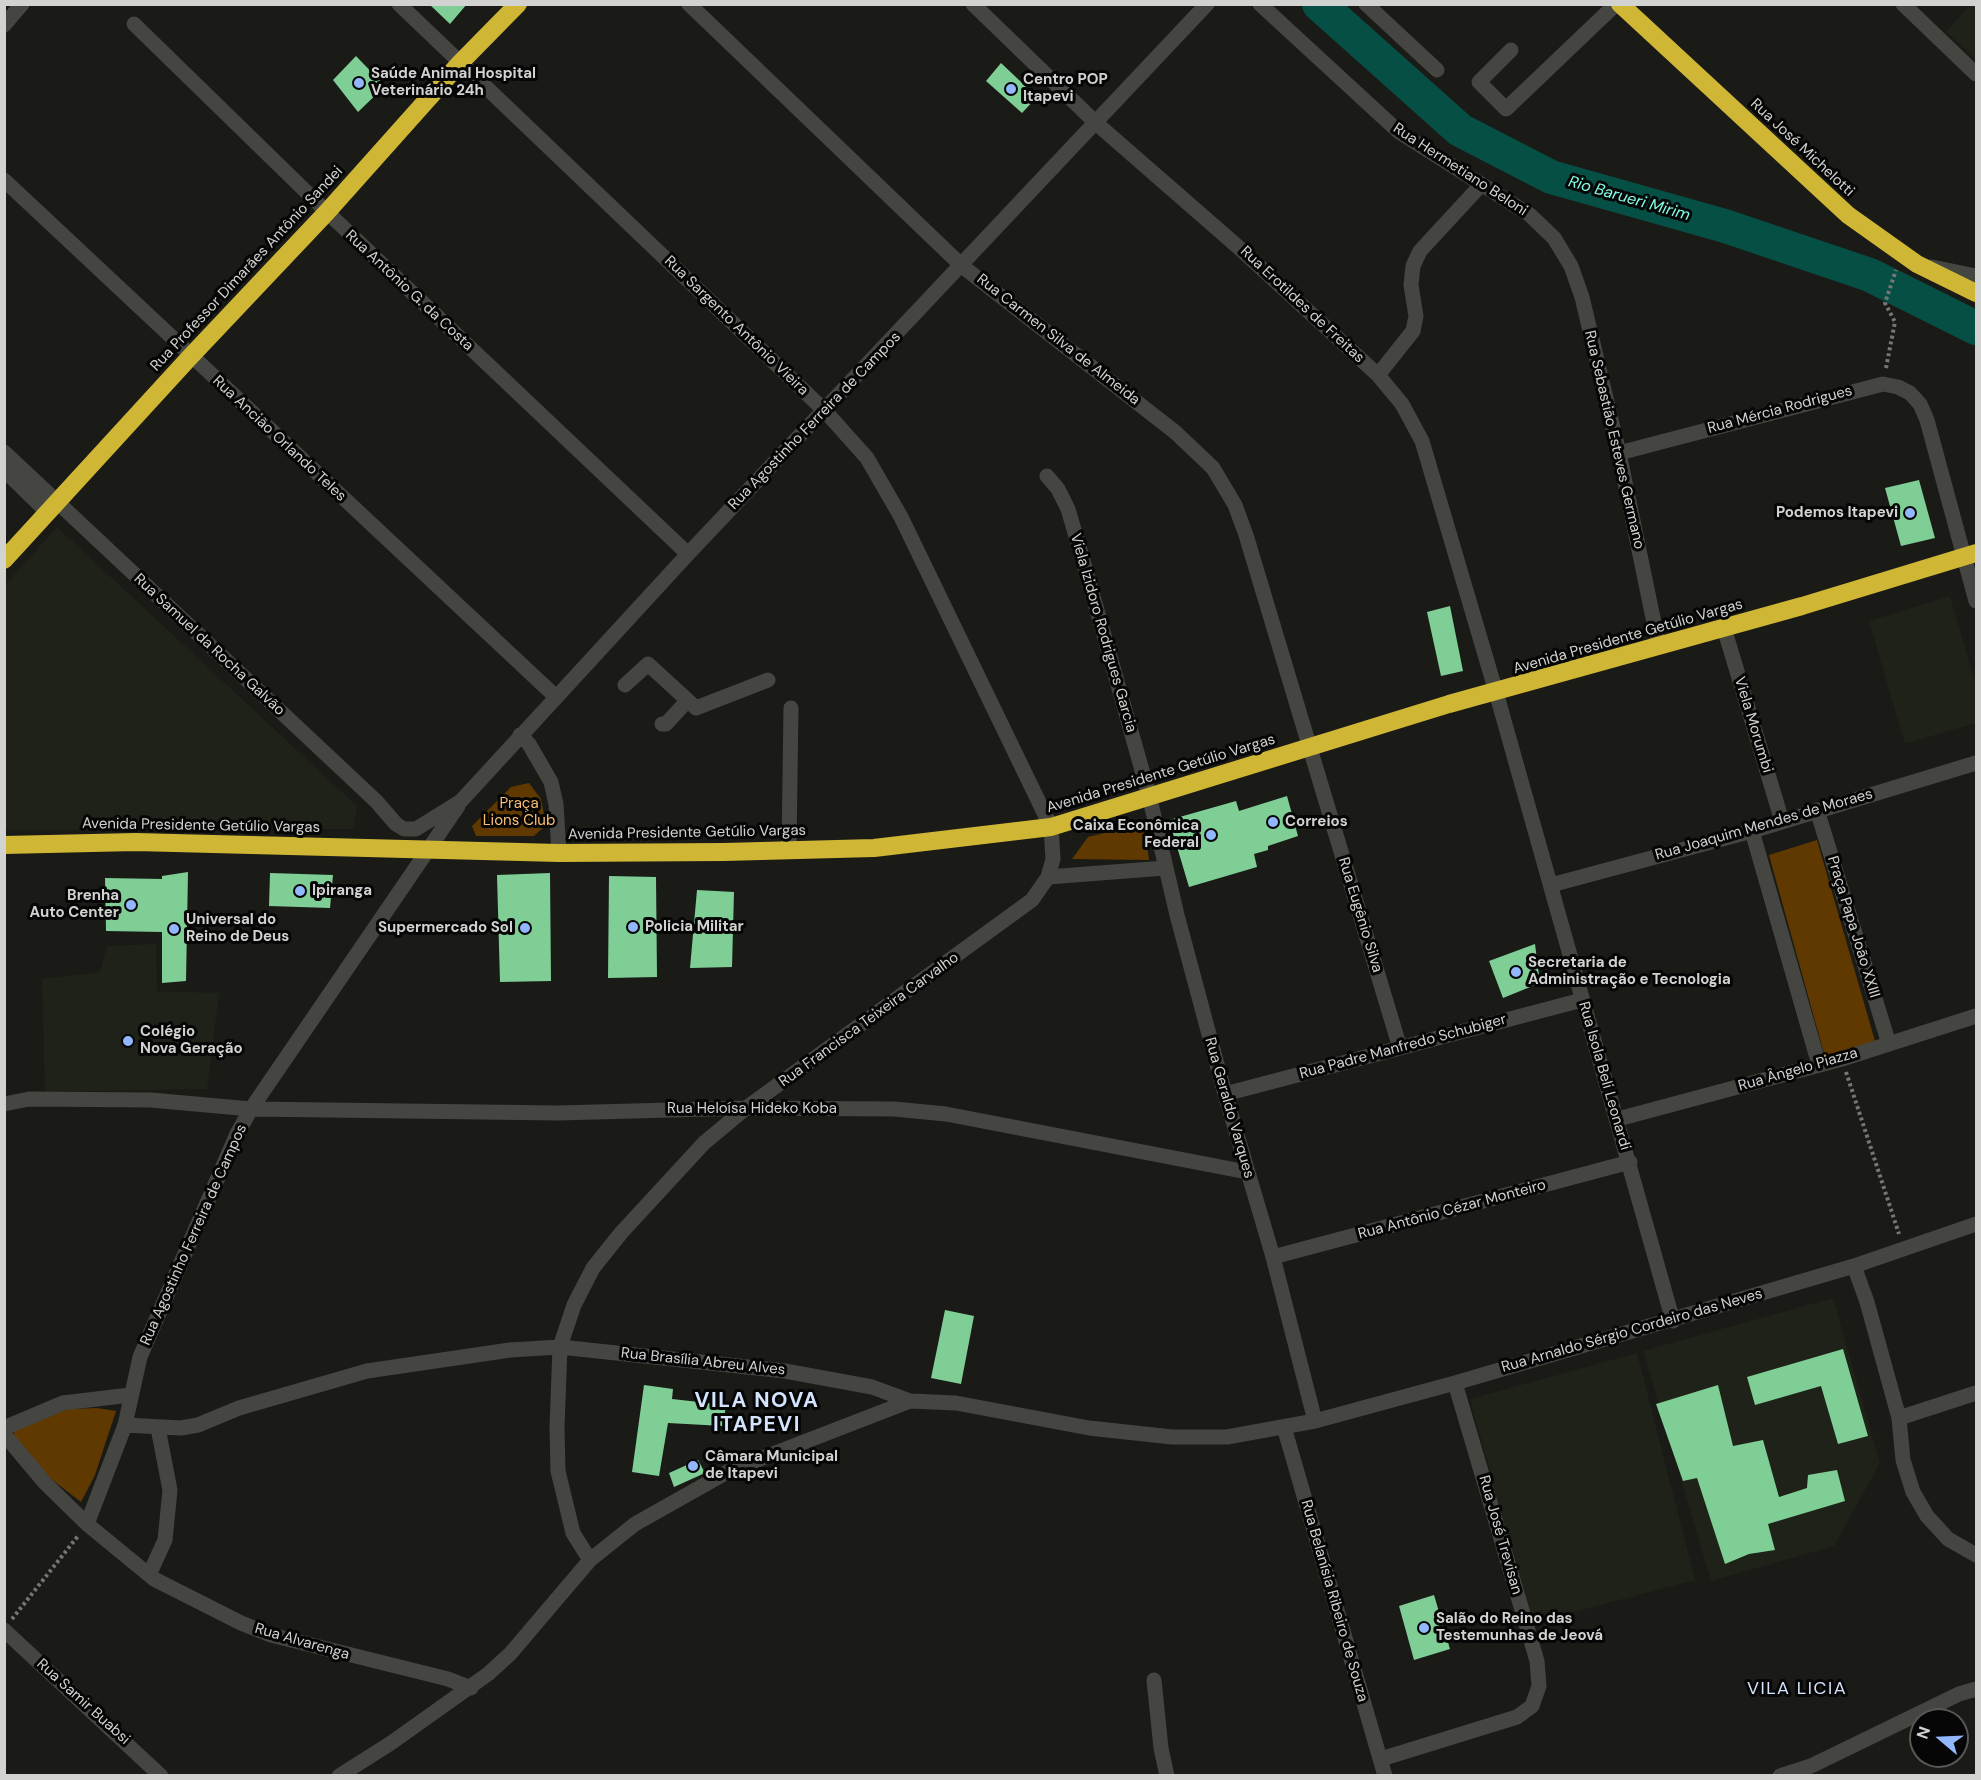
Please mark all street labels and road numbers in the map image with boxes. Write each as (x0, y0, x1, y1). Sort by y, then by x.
street label: Rua José Michelotti (1746, 95, 1858, 201)
street label: Rua Hermetiano Beloni (1389, 120, 1531, 220)
street label: Rua Professor Dimarães Antônio Sandei (147, 163, 347, 375)
street label: Rua Antônio G. da Costa (341, 227, 477, 355)
street label: Rua Erotildes de Freitas (1236, 243, 1368, 367)
street label: Rua Sargento Antônio Vieira (660, 252, 812, 400)
street label: Rua Carmen Silva de Almeida (973, 271, 1143, 409)
street label: Rua Agostinho Ferreira de Campos (725, 328, 905, 514)
street label: Rua Sebastião Esteves Germano (1580, 329, 1648, 551)
street label: Rua Ancião Orlando Teles (209, 372, 349, 506)
street label: Rua Mércia Rodrigues (1706, 382, 1854, 438)
street label: Viela Izidoro Rodrigues Garcia (1066, 531, 1140, 735)
street label: Rua Samuel da Rocha Galvão (130, 570, 288, 720)
street label: Avenida Presidente Getúlio Vargas (1511, 596, 1745, 678)
street label: Viela Morumbi (1730, 675, 1776, 775)
street label: Avenida Presidente Getúlio Vargas (1045, 731, 1277, 817)
street label: Rua Joaquim Mendes de Moraes (1653, 785, 1875, 865)
street label: Avenida Presidente Getúlio Vargas (82, 815, 320, 837)
street label: Avenida Presidente Getúlio Vargas (568, 822, 806, 844)
street label: Praça Papa João XXIII (1823, 854, 1883, 1000)
street label: Rua Eugênio Silva (1334, 855, 1386, 975)
street label: Rua Francisca Teixeira Carvalho (776, 949, 962, 1091)
street label: Rua Isola Beli Leonardi (1574, 1000, 1634, 1152)
street label: Rua Padre Manfredo Schubiger (1298, 1011, 1508, 1083)
street label: Rua Geraldo Varques (1200, 1036, 1258, 1180)
street label: Rua Ângelo Piazza (1736, 1044, 1860, 1096)
street label: Rua Heloísa Hideko Koba (667, 1100, 837, 1118)
street label: Rua Agostinho Ferreira de Campos (137, 1122, 251, 1348)
street label: Rua Antônio Cézar Monteiro (1356, 1176, 1548, 1244)
street label: Rua Arnaldo Sérgio Cordeiro das Neves (1499, 1285, 1765, 1377)
street label: Rua Brasília Abreu Alves (620, 1344, 786, 1380)
street label: Rua José Trevisan (1474, 1473, 1526, 1597)
street label: Rua Belanísia Ribeiro de Souza (1297, 1498, 1371, 1704)
street label: Rua Alvarenga (253, 1620, 351, 1664)
street label: Rua Samir Buabsi (33, 1655, 133, 1749)

